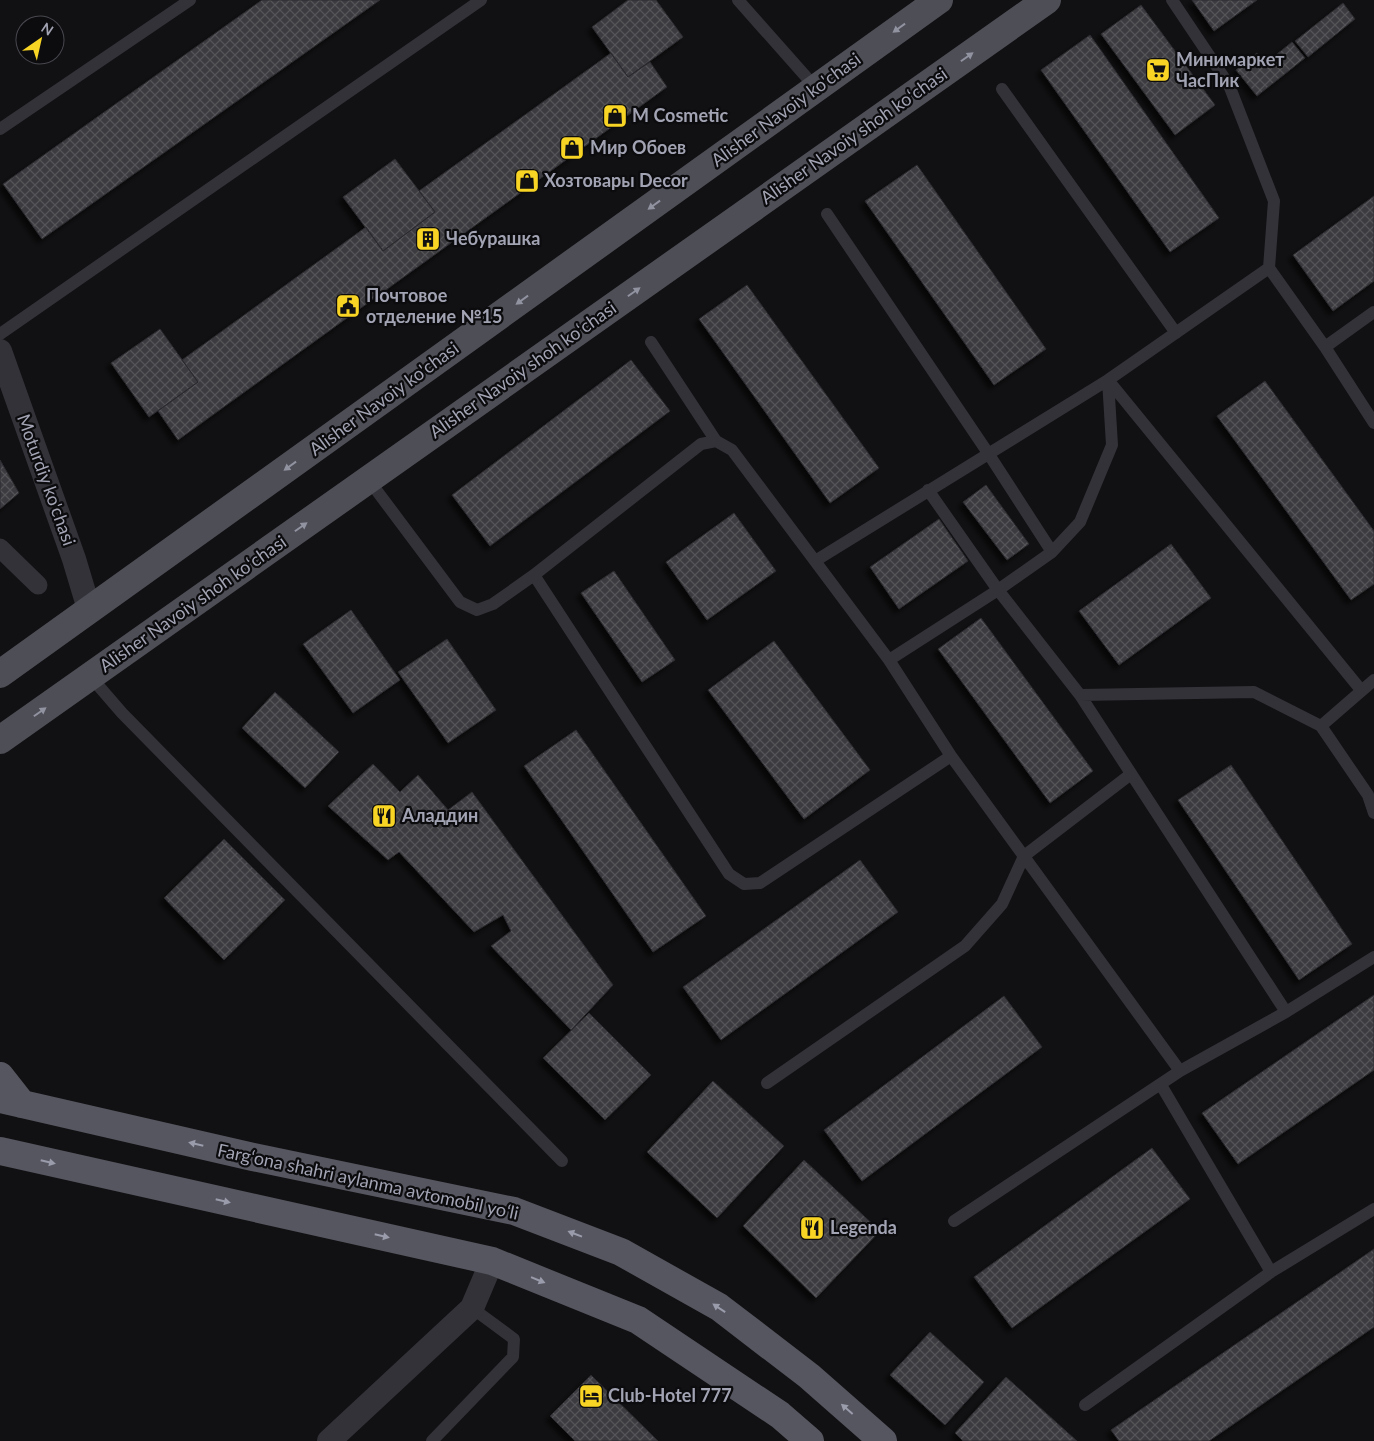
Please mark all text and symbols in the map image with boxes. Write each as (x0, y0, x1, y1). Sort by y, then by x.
north arrow (15, 15, 65, 65)
text: N (38, 19, 57, 39)
one-way arrow (893, 23, 906, 33)
street label: Alisher Navoiy ko'chasi (706, 48, 865, 171)
place label: Минимаркет ЧасПик (1176, 48, 1285, 91)
one-way arrow (960, 52, 973, 62)
supermarket icon: Минимаркет ЧасПик (1145, 57, 1171, 83)
street label: Alisher Navoiy shoh koʻchasi (756, 62, 951, 208)
shop icon: M Cosmetic (602, 103, 628, 129)
place label: M Cosmetic (632, 104, 729, 126)
shop icon: Мир Обоев (559, 135, 585, 161)
place label: Мир Обоев (590, 136, 686, 158)
shop icon: Хозтовары Decor (514, 168, 540, 194)
place label: Хозтовары Decor (544, 169, 688, 191)
one-way arrow (647, 200, 661, 210)
building icon: Чебурашка (415, 226, 441, 252)
place label: Чебурашка (446, 227, 540, 249)
place label: Почтовое отделение №15 (366, 284, 502, 327)
one-way arrow (627, 287, 641, 297)
public building icon: Почтовое отделение №15 (335, 293, 361, 319)
one-way arrow (515, 295, 529, 305)
street label: Alisher Navoiy shoh koʻchasi (425, 296, 620, 442)
street label: Alisher Navoiy ko'chasi (304, 337, 463, 460)
street label: Moturdiy ko'chasi (13, 411, 81, 548)
one-way arrow (284, 461, 297, 471)
one-way arrow (294, 522, 308, 532)
street label: Alisher Navoiy shoh koʻchasi (95, 530, 290, 676)
one-way arrow (33, 707, 47, 717)
restaurant icon: Аладдин (371, 803, 397, 829)
place label: Аладдин (401, 804, 478, 826)
street label: Fargʻona shahri aylanma avtomobil yoʻli (216, 1138, 521, 1224)
one-way arrow (189, 1140, 204, 1148)
one-way arrow (40, 1158, 55, 1166)
one-way arrow (216, 1197, 231, 1205)
restaurant icon: Legenda (799, 1215, 825, 1241)
place label: Legenda (830, 1216, 897, 1238)
one-way arrow (568, 1230, 582, 1238)
one-way arrow (374, 1233, 390, 1241)
one-way arrow (531, 1276, 545, 1284)
one-way arrow (713, 1303, 726, 1313)
hotel icon: Club-Hotel 777 (578, 1383, 604, 1409)
place label: Club-Hotel 777 (608, 1384, 732, 1406)
one-way arrow (841, 1403, 853, 1415)

